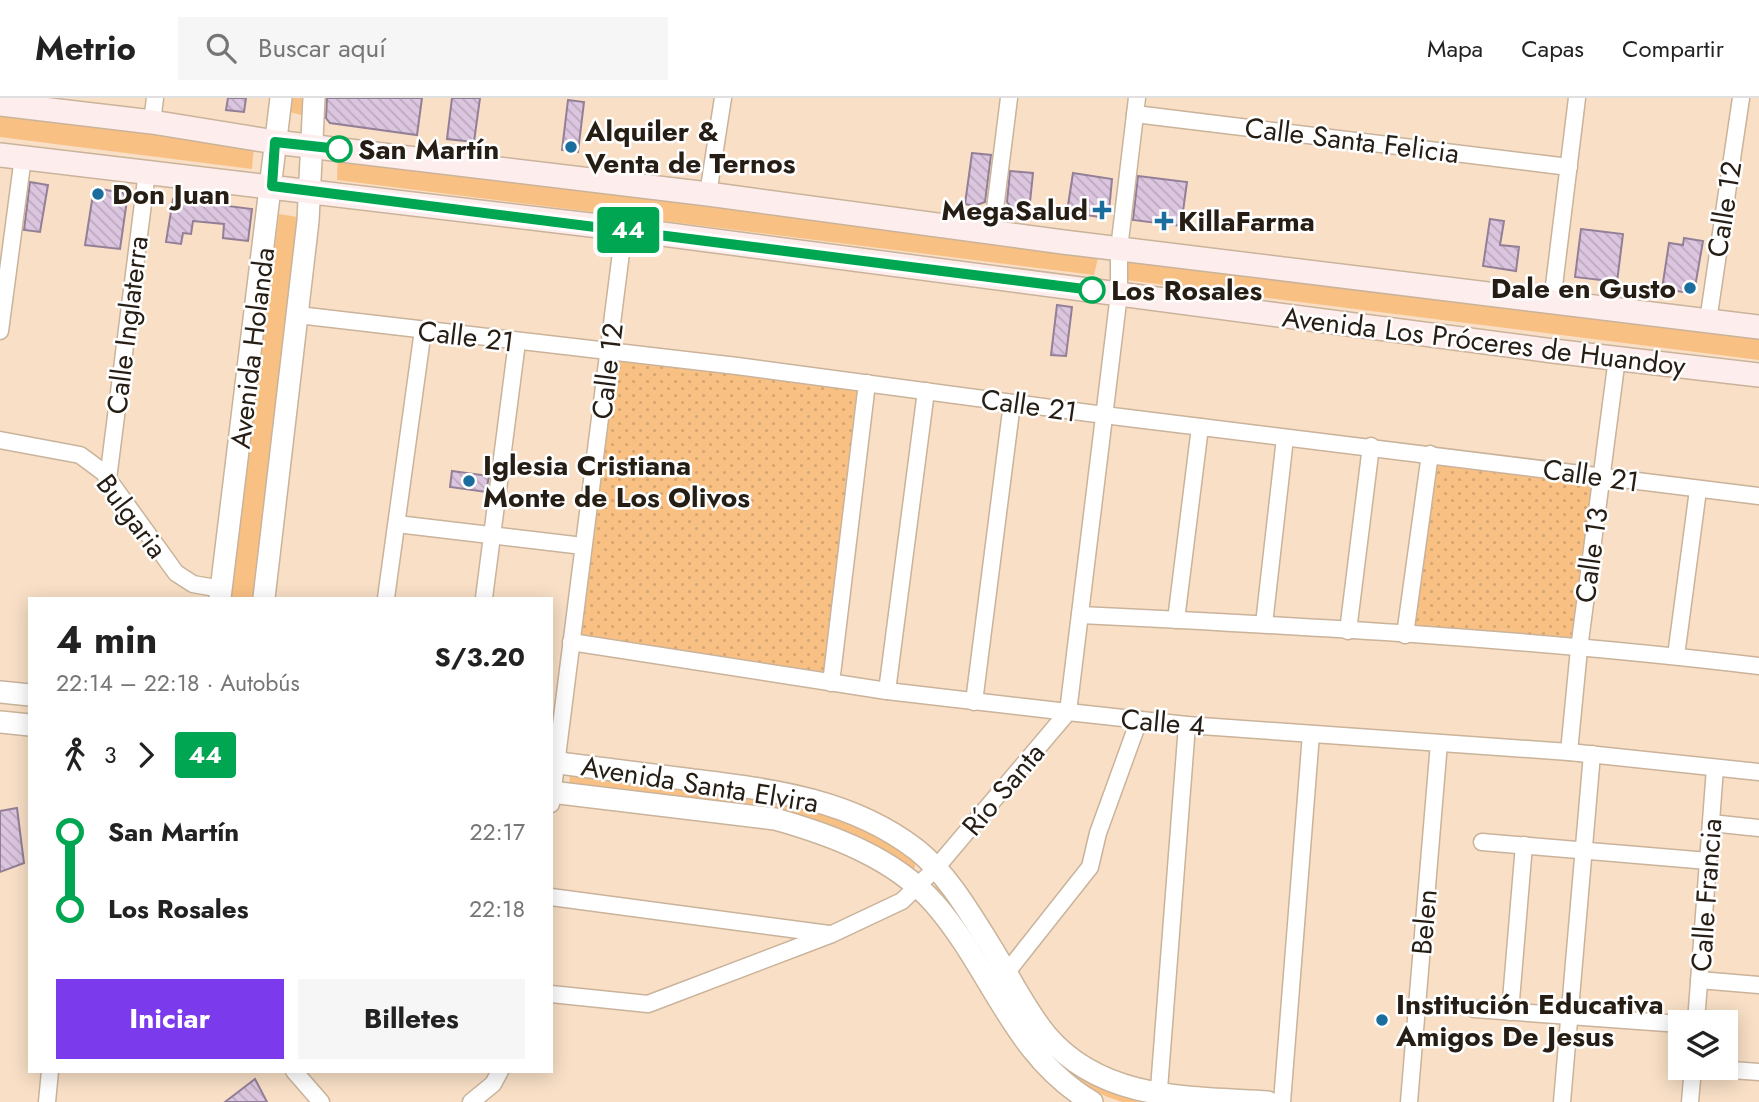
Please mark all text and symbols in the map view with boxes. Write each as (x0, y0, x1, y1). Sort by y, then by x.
search box (178, 17, 668, 80)
text: Metrio (35, 25, 136, 72)
icon: search (202, 29, 240, 67)
text: Buscar aquí (258, 29, 386, 67)
text: Mapa (1427, 31, 1483, 66)
text: Capas (1521, 31, 1584, 66)
text: Compartir (1622, 31, 1724, 66)
street label: Calle Santa Felicia (1242, 107, 1462, 174)
place label: Alquiler & Venta de Ternos (584, 111, 796, 184)
place label: San Martín (358, 129, 499, 170)
marker: San Martín (326, 136, 352, 162)
marker: Alquiler & Venta de Ternos (563, 139, 579, 155)
street label: Calle 12 (1697, 158, 1752, 260)
place label: Don Juan (112, 174, 230, 215)
marker: Don Juan (90, 186, 106, 202)
place label: MegaSalud (941, 190, 1088, 231)
place label: KillaFarma (1178, 201, 1315, 242)
marker: MegaSalud (1094, 202, 1110, 218)
line badge: 44 (596, 207, 660, 253)
text: 44 (611, 212, 645, 247)
marker: KillaFarma (1156, 213, 1172, 229)
street label: Calle Inglaterra (96, 233, 159, 417)
street label: Avenida Holanda (220, 245, 285, 451)
place label: Dale en Gusto (1491, 268, 1676, 309)
place label: Los Rosales (1111, 270, 1263, 311)
marker: Los Rosales (1079, 277, 1105, 303)
marker: Dale en Gusto (1682, 280, 1698, 296)
street label: Avenida Los Próceres de Huandoy (1280, 296, 1689, 387)
street label: Calle 21 (415, 310, 517, 363)
street label: Calle 12 (581, 320, 634, 422)
street label: Calle 21 (978, 378, 1080, 433)
place label: Iglesia Cristiana Monte de Los Olivos (483, 445, 750, 518)
street label: Calle 21 (1540, 448, 1642, 503)
street label: Bulgaria (86, 465, 177, 567)
marker: Iglesia Cristiana Monte de Los Olivos (461, 473, 477, 489)
street label: Calle 13 (1564, 505, 1618, 606)
text: 4 min (56, 612, 157, 667)
text: S/3.20 (435, 638, 525, 676)
text: 22:14 – 22:18 · Autobús (56, 666, 300, 700)
street label: Calle 4 (1119, 698, 1207, 747)
street label: Río Santa (952, 734, 1055, 845)
icon: walk (56, 736, 94, 774)
icon: forward (127, 736, 165, 774)
text: 44 (189, 737, 222, 772)
text: 3 (104, 738, 117, 772)
street label: Avenida Santa Elvira (578, 745, 822, 824)
text: San Martín (108, 813, 239, 851)
text: 22:17 (470, 815, 525, 849)
street label: Calle Francia (1681, 817, 1732, 973)
street label: Belen (1401, 888, 1448, 957)
text: Los Rosales (108, 890, 249, 928)
text: 22:18 (469, 892, 525, 926)
button: Iniciar (56, 979, 284, 1059)
button: Billetes (298, 979, 525, 1059)
place label: Institución Educativa Amigos De Jesus (1395, 984, 1664, 1057)
map controls (1668, 1010, 1738, 1080)
button: layers (1668, 1010, 1738, 1080)
marker: Institución Educativa Amigos De Jesus (1374, 1012, 1390, 1028)

